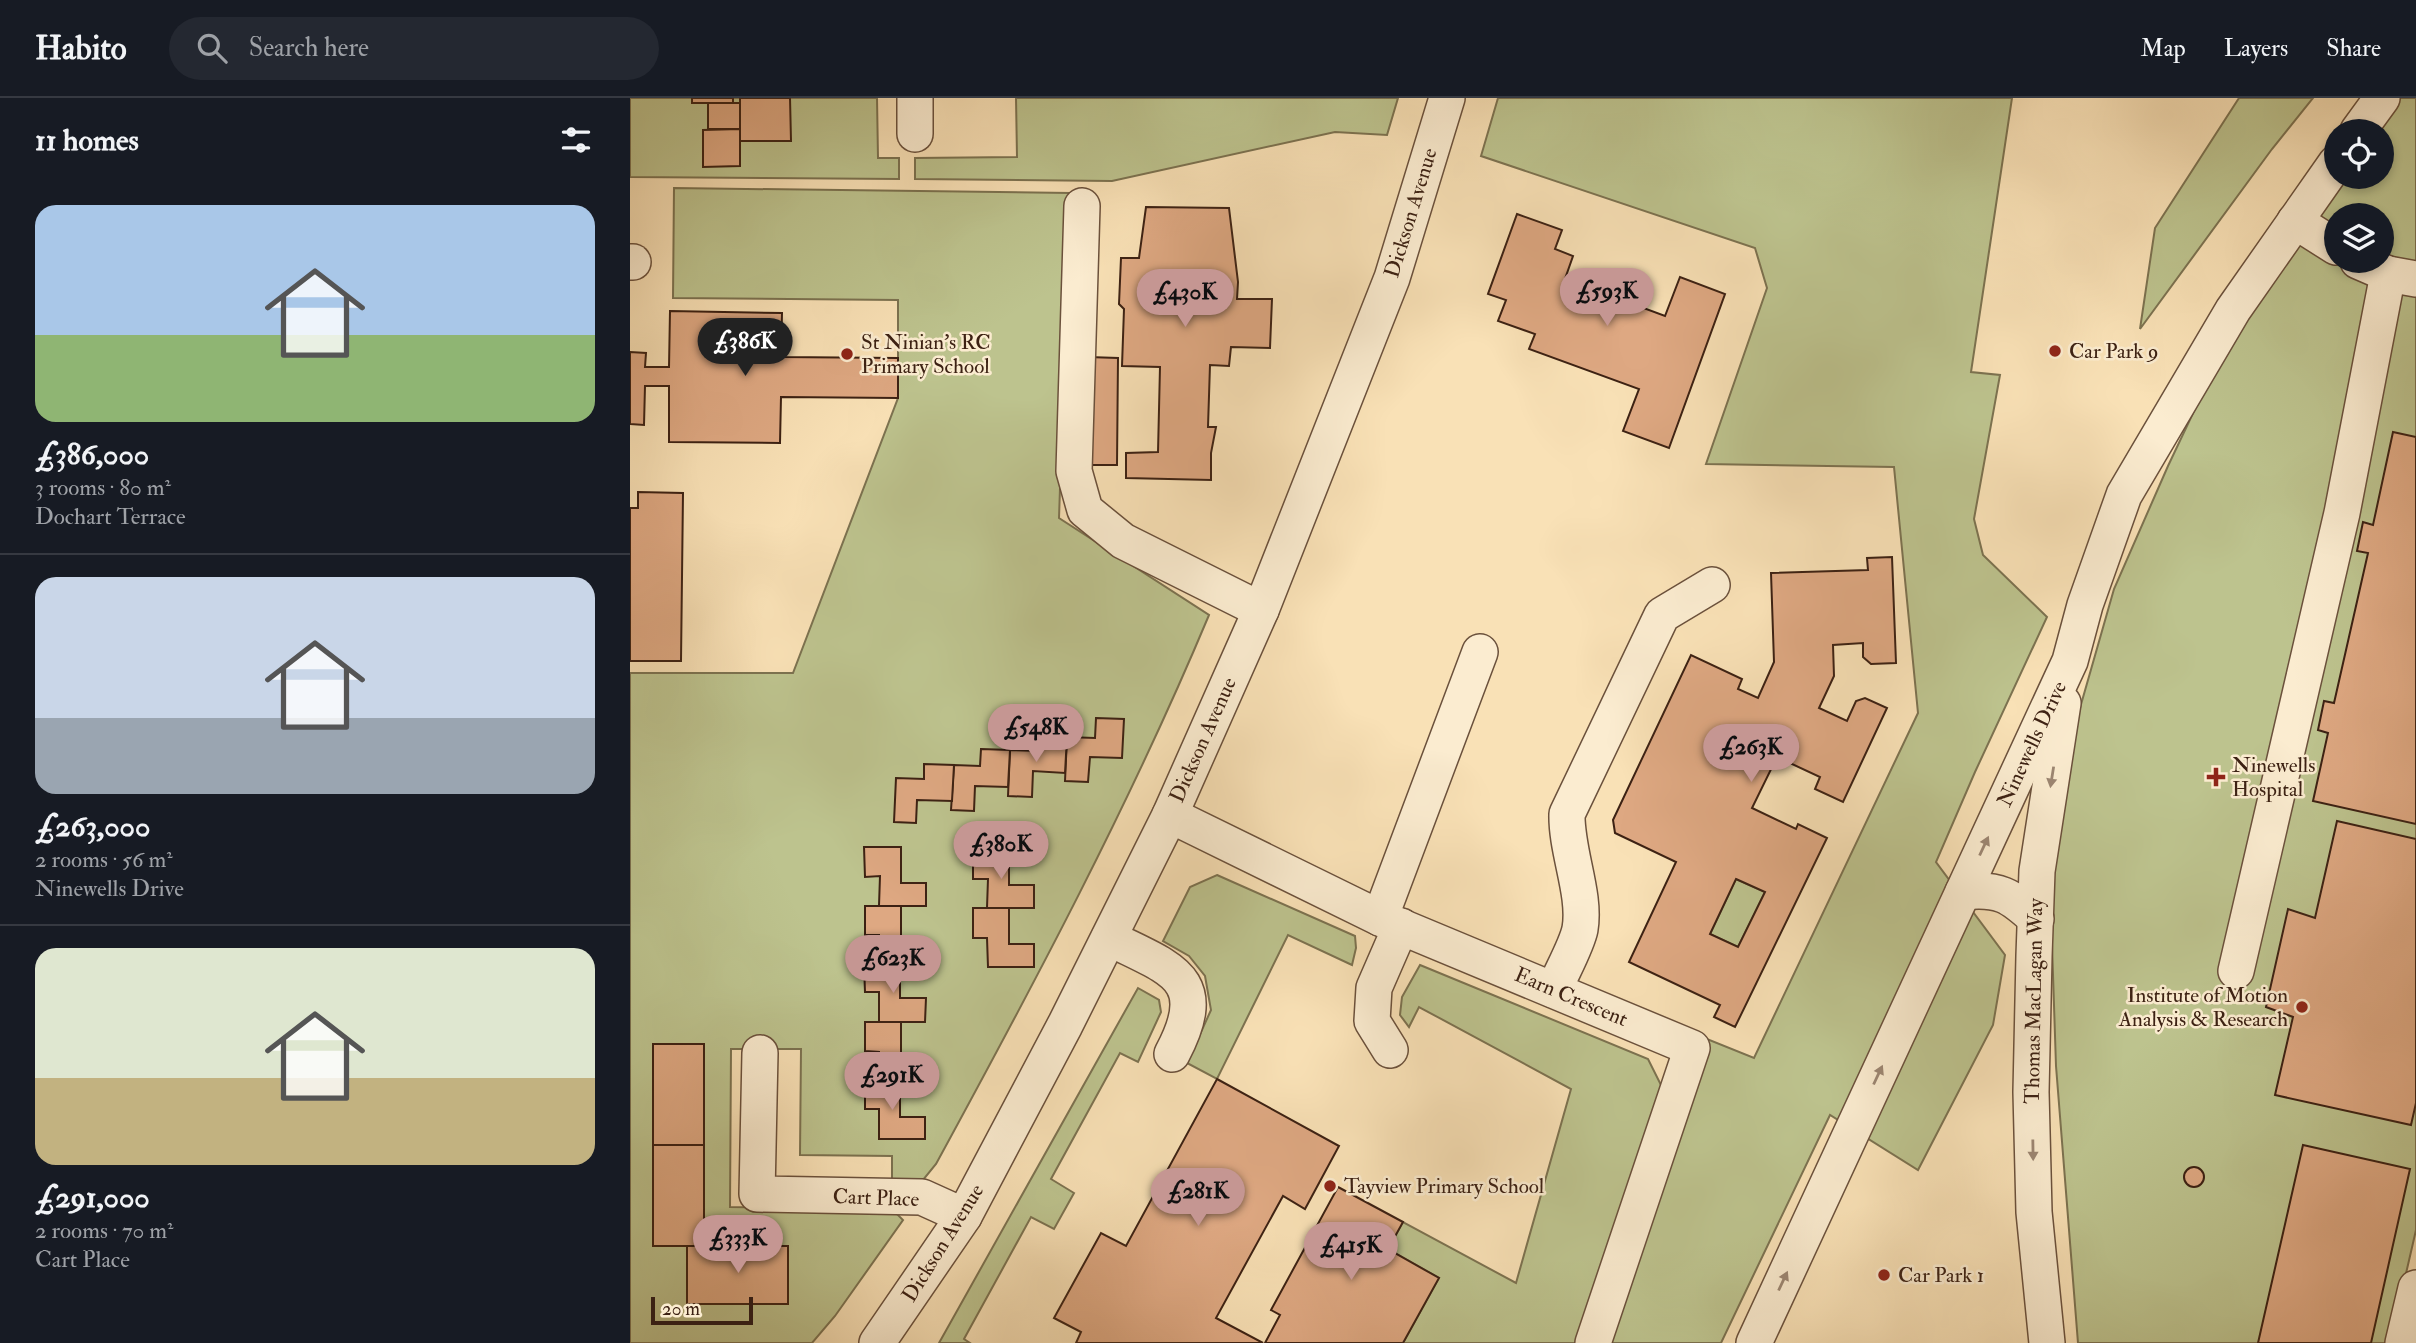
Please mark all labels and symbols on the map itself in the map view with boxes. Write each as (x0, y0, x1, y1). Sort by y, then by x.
street label: Dickson Avenue (1378, 145, 1444, 281)
pin: £593K (1558, 268, 1656, 328)
pin: £430K (1136, 270, 1234, 329)
pin: £386K (696, 318, 794, 378)
place label: St Ninian's RC Primary School (861, 329, 991, 380)
place label: Car Park 9 (2069, 338, 2159, 365)
marker: Car Park 9 (2047, 343, 2063, 359)
marker: St Ninian's RC Primary School (839, 346, 855, 362)
street label: Dickson Avenue (1163, 673, 1243, 807)
street label: Ninewells Drive (1991, 677, 2073, 811)
pin: £548K (987, 704, 1085, 764)
pin: £263K (1702, 724, 1800, 784)
place label: Ninewells Hospital (2232, 752, 2315, 803)
one-way arrow (2046, 766, 2057, 788)
marker: Ninewells Hospital (2206, 767, 2226, 787)
pin: £380K (952, 822, 1050, 881)
one-way arrow (1978, 836, 1990, 856)
street label: Thomas MacLagan Way (2019, 897, 2049, 1104)
pin: £623K (844, 936, 942, 995)
street label: Earn Crescent (1510, 961, 1632, 1033)
place label: Institute of Motion Analysis & Research (2118, 982, 2288, 1033)
marker: Institute of Motion Analysis & Research (2294, 999, 2310, 1015)
pin: £291K (843, 1052, 941, 1112)
one-way arrow (1872, 1065, 1884, 1085)
one-way arrow (2027, 1139, 2038, 1161)
pin: £281K (1149, 1168, 1247, 1228)
place label: Tayview Primary School (1344, 1173, 1545, 1200)
marker: Tayview Primary School (1322, 1178, 1338, 1194)
street label: Dickson Avenue (896, 1179, 990, 1307)
street label: Cart Place (832, 1183, 920, 1213)
pin: £333K (689, 1216, 787, 1275)
pin: £415K (1302, 1222, 1400, 1282)
place label: Car Park 1 (1898, 1262, 1984, 1289)
marker: Car Park 1 (1876, 1267, 1892, 1283)
one-way arrow (1777, 1271, 1788, 1291)
scale bar (651, 1294, 752, 1326)

